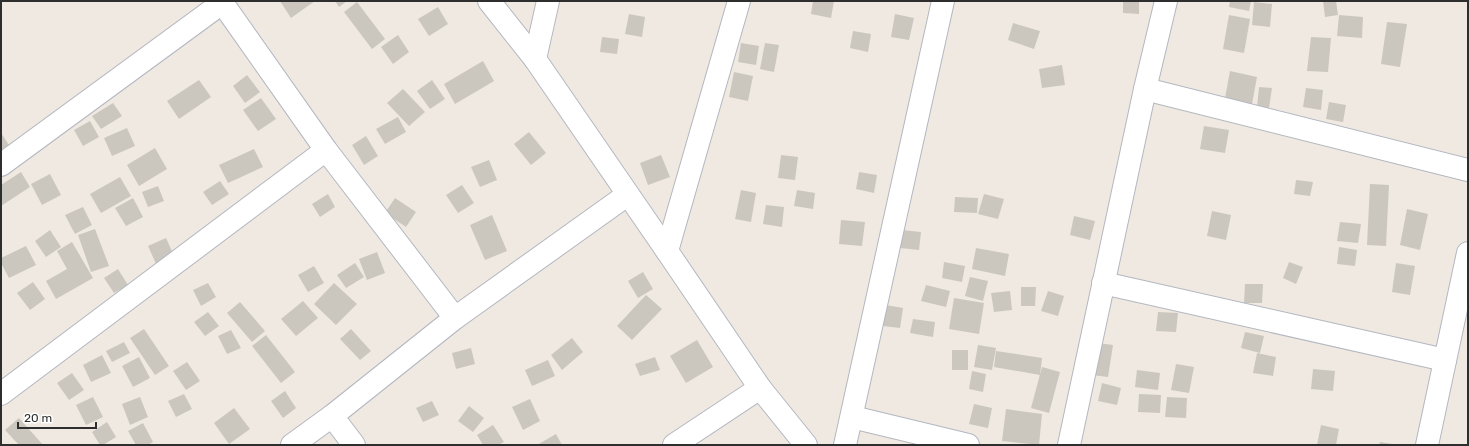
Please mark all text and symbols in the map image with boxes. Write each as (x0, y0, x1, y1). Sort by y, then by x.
scale bar (18, 404, 96, 430)
text: 20 m (24, 411, 52, 425)

